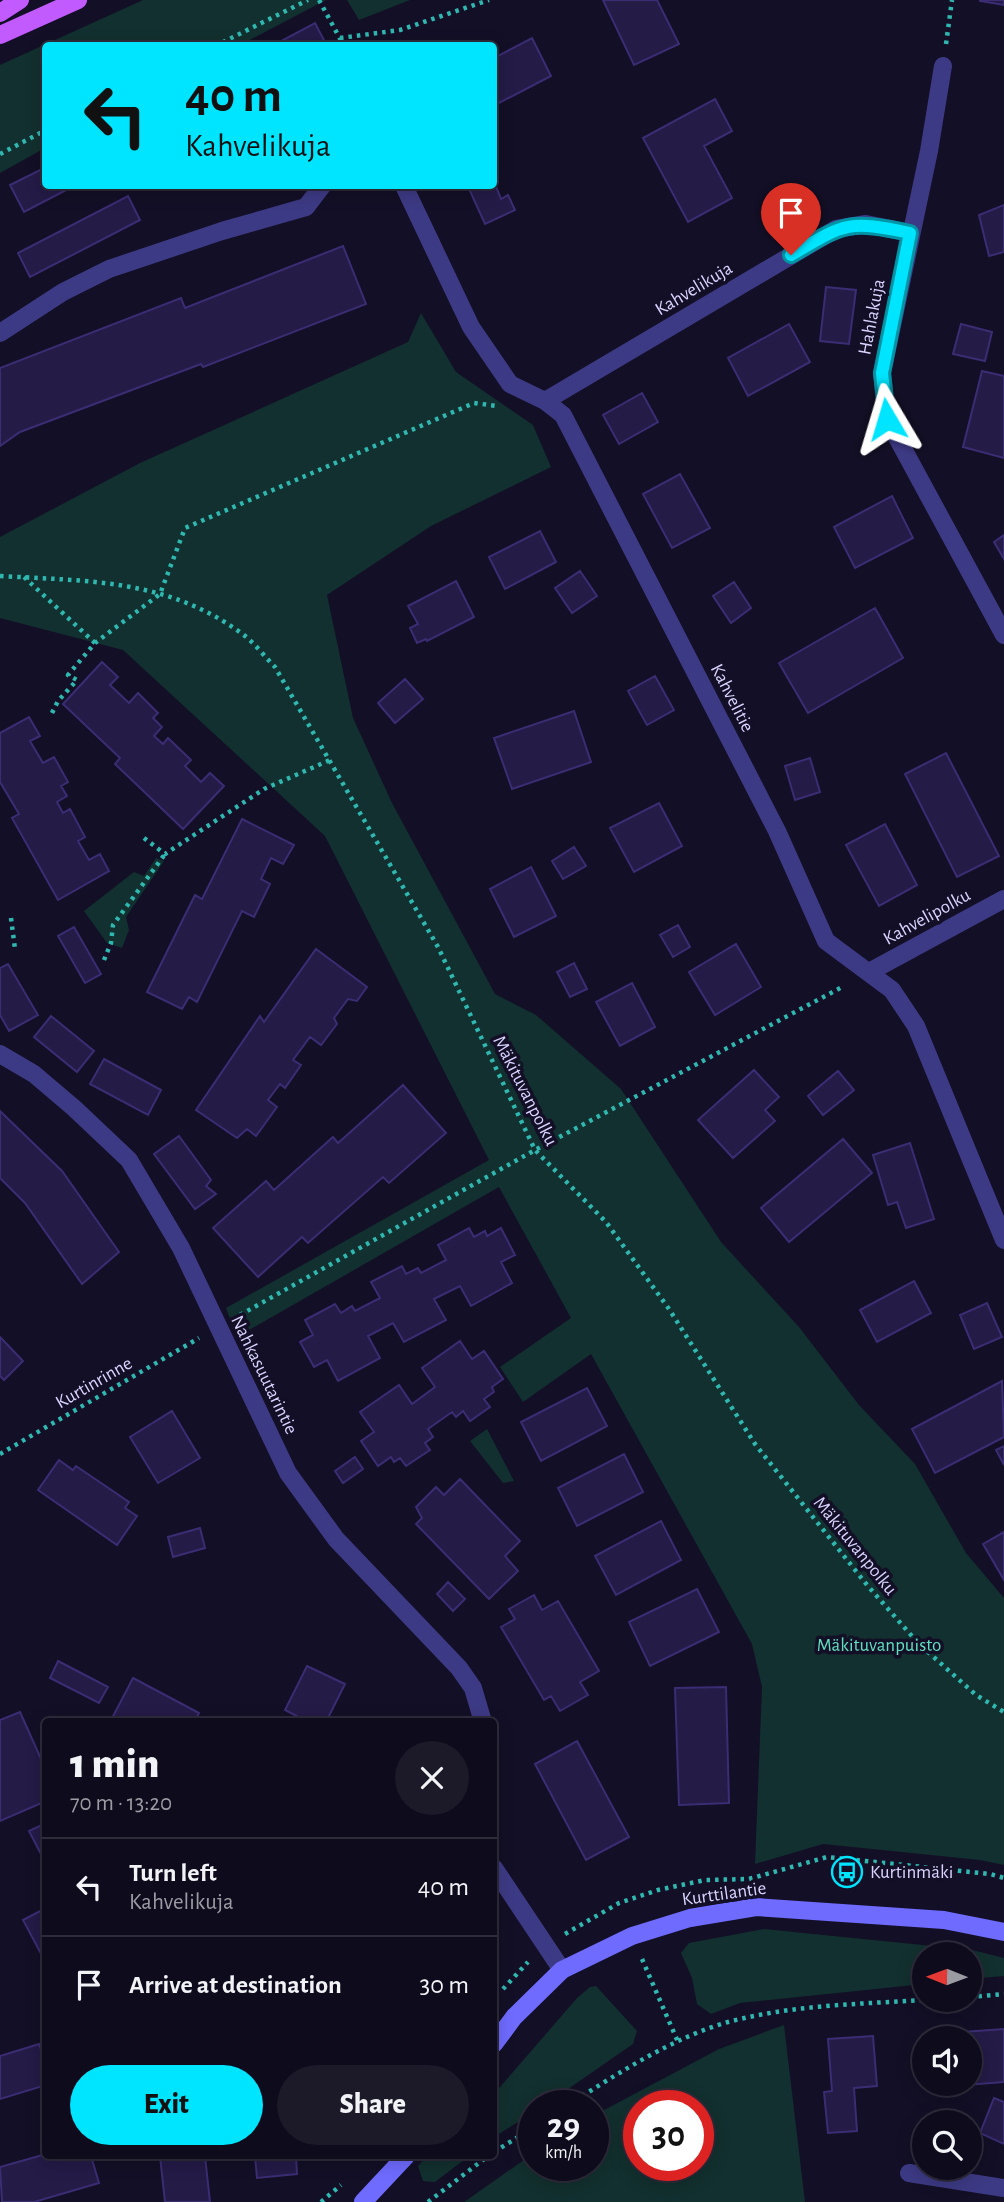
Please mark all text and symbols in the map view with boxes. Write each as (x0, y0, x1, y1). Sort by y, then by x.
icon: left (70, 70, 161, 161)
text: 40 m (185, 72, 282, 121)
text: Kahvelikuja (185, 130, 331, 162)
pin (761, 183, 821, 255)
icon: arrive (772, 194, 810, 232)
street label: Kahvelikuja (652, 258, 736, 319)
street label: Hahlakuja (855, 277, 889, 357)
position arrow (850, 382, 924, 456)
street label: Kahvelitie (707, 661, 757, 735)
street label: Kahvelipolku (880, 885, 974, 949)
street label: Mäkituvanpolku (489, 1033, 561, 1149)
street label: Nahkasuutarintie (227, 1313, 301, 1437)
street label: Kurtinrinne (52, 1354, 136, 1412)
street label: Mäkituvanpolku (810, 1493, 900, 1599)
park label: Mäkituvanpuisto (817, 1636, 941, 1655)
button: close (395, 1741, 469, 1815)
text: 1 min (70, 1743, 159, 1785)
text: 70 m · 13:20 (70, 1792, 172, 1815)
bus stop icon: Kurtinmäki (830, 1855, 864, 1889)
text: Turn left (129, 1860, 217, 1886)
place label: Kurtinmäki (870, 1863, 953, 1882)
icon: left (70, 1868, 108, 1906)
text: 40 m (418, 1874, 469, 1900)
street label: Kurttilantie (681, 1879, 767, 1909)
text: Kahvelikuja (129, 1891, 234, 1914)
north arrow (912, 1942, 982, 2012)
map controls (912, 1942, 982, 2180)
icon: arrive (70, 1966, 108, 2004)
text: Arrive at destination (129, 1972, 342, 1998)
text: 30 m (419, 1972, 469, 1998)
button: sound (912, 2026, 982, 2096)
button: Exit (70, 2065, 263, 2145)
button: Share (277, 2065, 469, 2145)
speed limit sign: 30 (623, 2090, 714, 2181)
text: 29 (547, 2109, 580, 2144)
button: search (912, 2110, 982, 2180)
text: km/h (545, 2144, 582, 2162)

